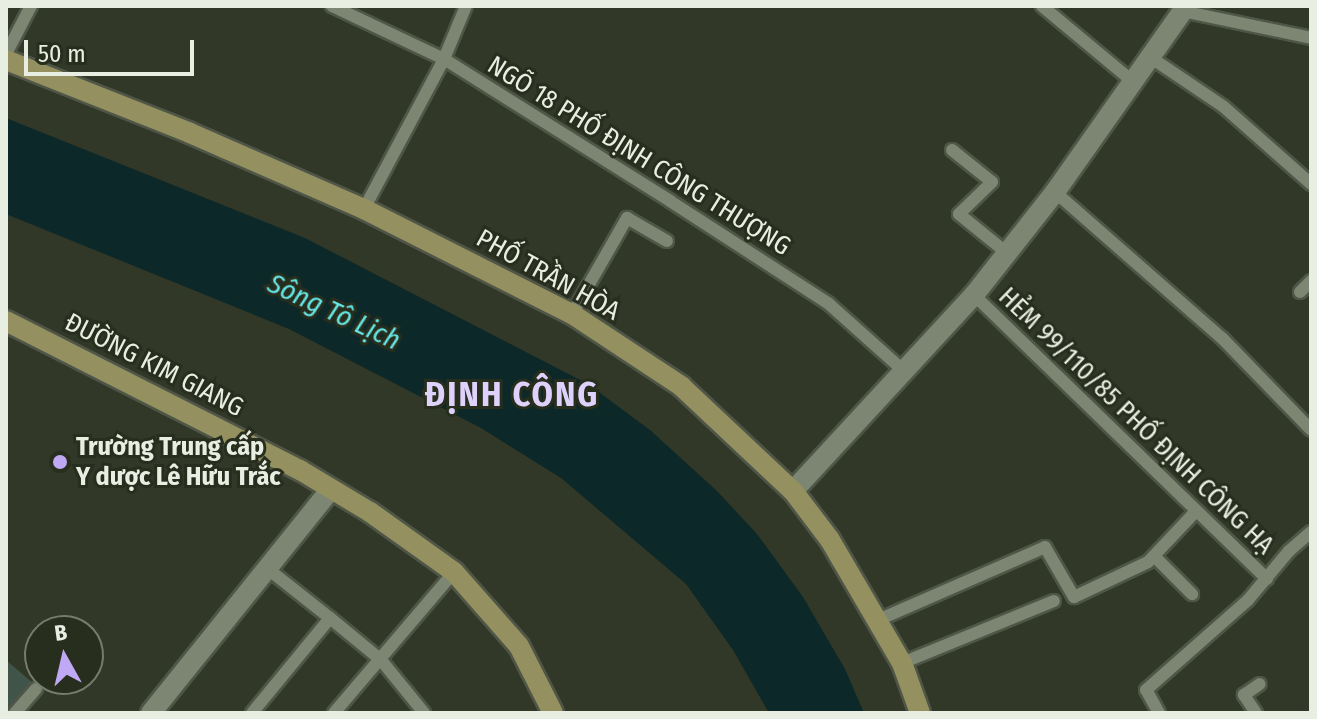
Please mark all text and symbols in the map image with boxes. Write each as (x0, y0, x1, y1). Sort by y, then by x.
scale bar (28, 24, 198, 74)
text: 50 m (38, 40, 86, 68)
street label: NGÕ 18 PHỐ ĐỊNH CÔNG THƯỢNG (482, 50, 796, 262)
street label: PHỐ TRẦN HÒA (471, 223, 625, 327)
water label: Sông Tô Lịch (262, 267, 406, 357)
street label: HẺM 99/110/85 PHỐ ĐỊNH CÔNG HẠ (992, 281, 1280, 561)
street label: ĐƯỜNG KIM GIANG (60, 307, 248, 423)
district label: ĐỊNH CÔNG (425, 375, 599, 415)
place label: Trường Trung cấp Y dược Lê Hữu Trắc (76, 431, 281, 492)
marker: Trường Trung cấp Y dược Lê Hữu Trắc (51, 453, 69, 471)
north arrow (24, 615, 104, 695)
text: B (53, 618, 69, 647)

